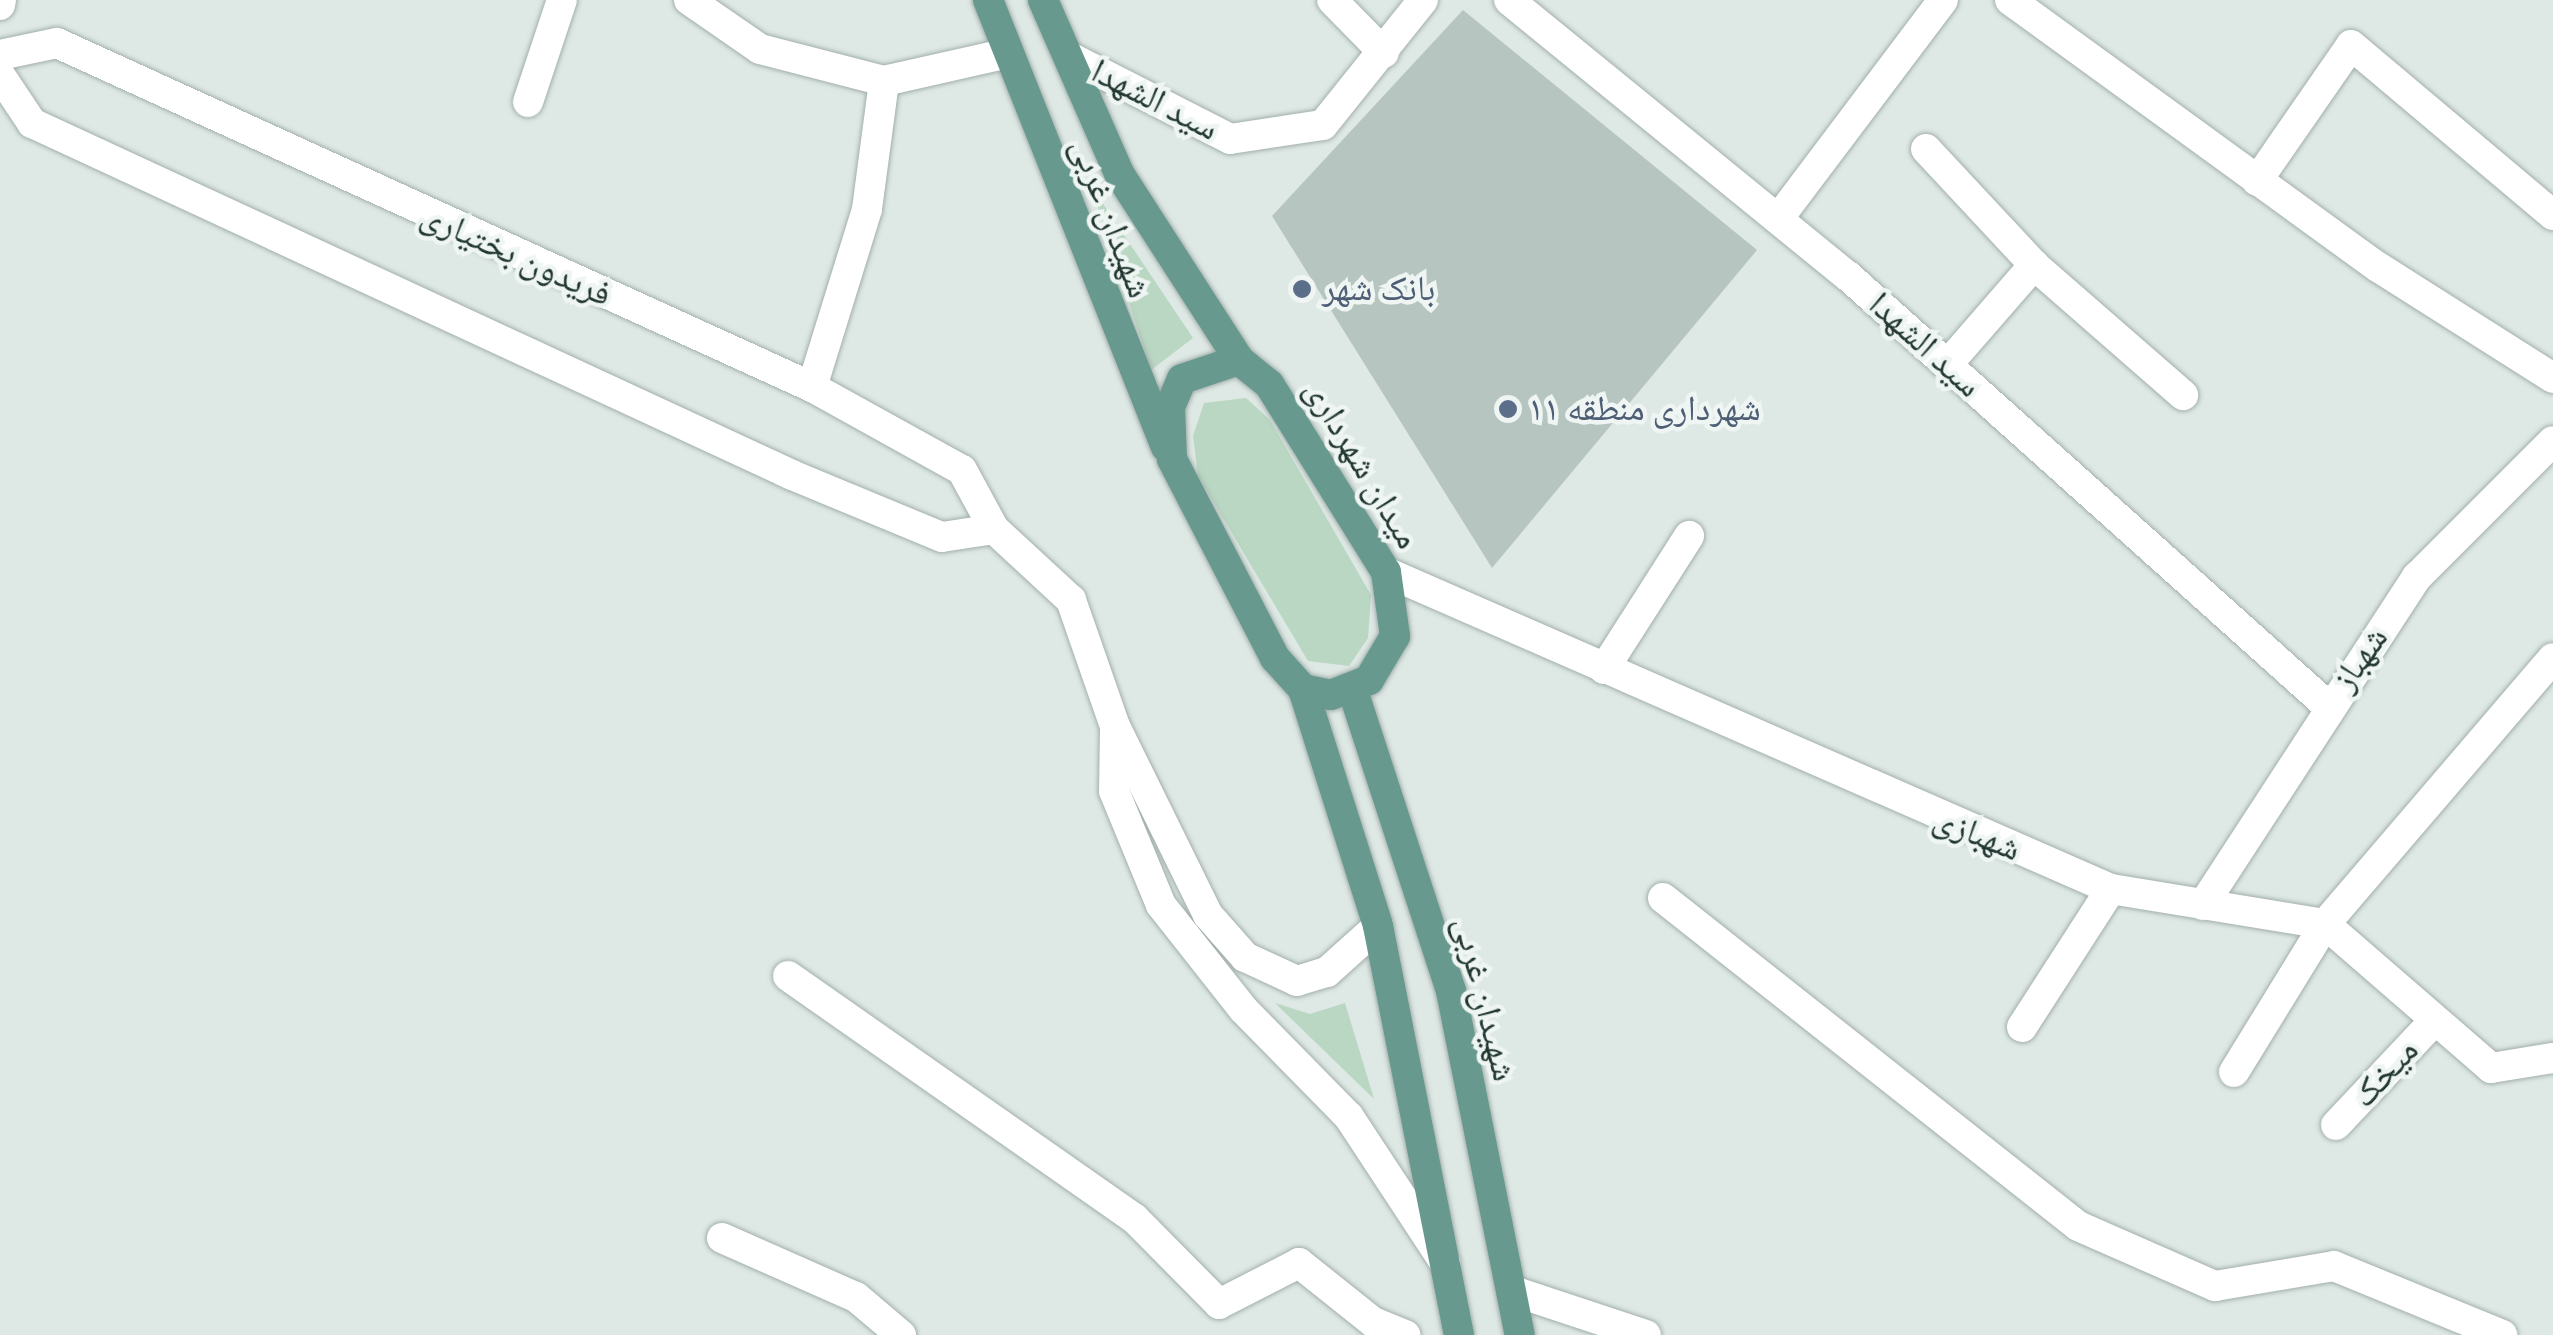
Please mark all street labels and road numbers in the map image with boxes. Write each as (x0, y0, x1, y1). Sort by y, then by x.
street label: سید الشهدا (1084, 50, 1226, 150)
street label: شهیدان غربی (1061, 132, 1161, 304)
street label: فریدون بختیاری (414, 194, 618, 316)
street label: سید الشهدا (1860, 284, 1990, 406)
street label: میدان شهرداری (1295, 372, 1429, 556)
street label: شهباز (2323, 619, 2397, 699)
street label: شهبازی (1927, 798, 2027, 870)
street label: شهیدان غربی (1444, 913, 1526, 1085)
street label: میخک (2343, 1030, 2427, 1116)

